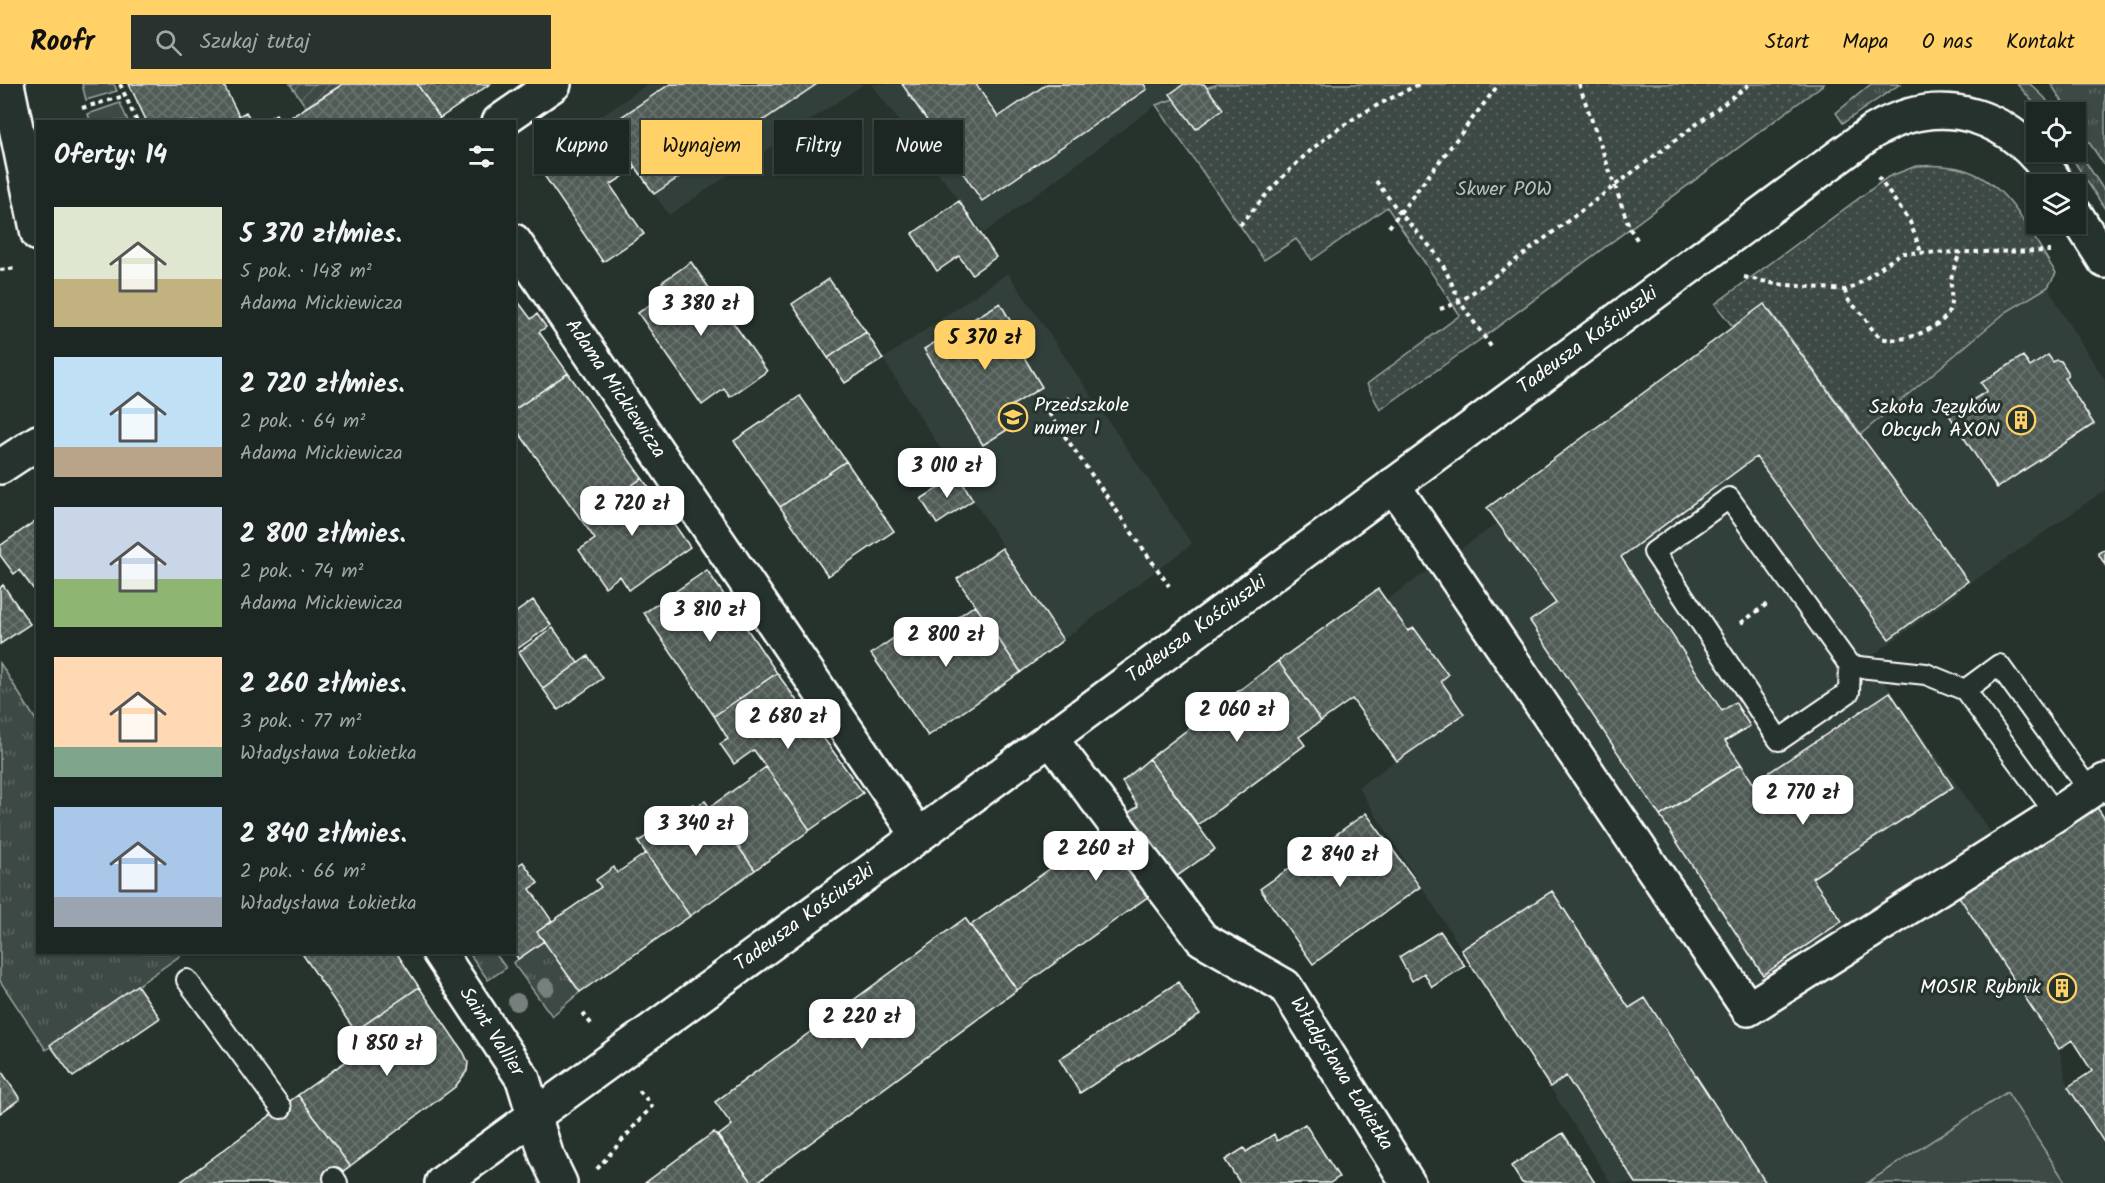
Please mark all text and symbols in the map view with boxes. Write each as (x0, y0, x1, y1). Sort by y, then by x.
search box (131, 15, 551, 69)
text: Roofr (30, 20, 95, 65)
text: Szukaj tutaj (200, 25, 310, 60)
icon: search (152, 26, 185, 59)
text: Start (1765, 26, 1809, 59)
text: Mapa (1842, 26, 1889, 59)
text: O nas (1922, 26, 1973, 59)
text: Kontakt (2006, 26, 2075, 59)
map controls (2026, 102, 2086, 234)
button: locate (2026, 102, 2086, 162)
chip: Kupno (534, 120, 629, 174)
chip: Wynajem (641, 120, 762, 174)
chip: Filtry (774, 120, 862, 174)
chip: Nowe (874, 120, 963, 174)
text: Oferty: 14 (54, 135, 167, 177)
icon: filters (465, 140, 498, 173)
park label: Skwer POW (1456, 174, 1552, 206)
button: layers (2026, 174, 2086, 234)
text: 5 370 zł/mies. (240, 214, 402, 256)
icon: home (102, 231, 174, 303)
text: 5 pok. · 148 m² (240, 256, 372, 288)
street label: Tadeusza Kościuszki (1511, 278, 1666, 403)
pin: 3 380 zł (639, 286, 763, 337)
text: Adama Mickiewicza (240, 288, 403, 320)
text: 3 380 zł (663, 289, 739, 321)
street label: Adama Mickiewicza (556, 313, 674, 465)
pin: 5 370 zł (923, 320, 1047, 371)
text: 5 370 zł (948, 323, 1022, 355)
text: 2 720 zł/mies. (240, 364, 405, 406)
icon: home (102, 381, 174, 453)
place label: Przedszkole numer 1 (1034, 390, 1129, 445)
place label: Szkoła Języków Obcych AXON (1869, 392, 2001, 447)
school or university icon: Przedszkole numer 1 (997, 401, 1029, 433)
building icon: Szkoła Języków Obcych AXON (2005, 404, 2037, 436)
text: 2 pok. · 64 m² (240, 406, 365, 438)
text: Adama Mickiewicza (240, 438, 403, 470)
pin: 3 010 zł (885, 448, 1009, 499)
text: 3 010 zł (912, 451, 982, 483)
pin: 2 720 zł (570, 486, 694, 537)
text: 2 720 zł (594, 489, 670, 521)
text: 2 800 zł/mies. (240, 514, 406, 556)
icon: home (102, 531, 174, 603)
text: 2 pok. · 74 m² (240, 556, 364, 588)
street label: Tadeusza Kościuszki (1120, 567, 1275, 692)
text: Adama Mickiewicza (240, 588, 403, 620)
pin: 3 810 zł (648, 592, 772, 643)
text: 3 810 zł (674, 595, 746, 627)
pin: 2 800 zł (884, 617, 1008, 668)
text: 2 800 zł (908, 620, 984, 652)
text: 2 260 zł/mies. (240, 664, 407, 706)
icon: home (102, 681, 174, 753)
pin: 2 060 zł (1175, 692, 1299, 743)
text: 2 060 zł (1199, 695, 1275, 727)
pin: 2 680 zł (726, 699, 850, 750)
text: 2 680 zł (749, 702, 827, 734)
text: 3 pok. · 77 m² (240, 706, 362, 738)
text: Władysława Łokietka (240, 738, 417, 770)
pin: 2 770 zł (1741, 775, 1865, 826)
text: 2 770 zł (1766, 778, 1840, 810)
pin: 3 340 zł (634, 806, 758, 857)
text: 3 340 zł (658, 809, 734, 841)
text: 2 840 zł/mies. (240, 814, 407, 856)
icon: home (102, 831, 174, 903)
pin: 2 260 zł (1034, 831, 1158, 882)
text: 2 260 zł (1057, 834, 1135, 866)
pin: 2 840 zł (1278, 837, 1402, 888)
text: 2 840 zł (1301, 840, 1379, 872)
street label: Tadeusza Kościuszki (728, 855, 883, 980)
text: 2 pok. · 66 m² (240, 856, 366, 888)
text: Władysława Łokietka (240, 888, 417, 920)
place label: MOSIR Rybnik (1920, 972, 2042, 1004)
building icon: MOSIR Rybnik (2046, 972, 2078, 1004)
street label: Saint Vallier (450, 981, 533, 1084)
street label: Władysława Łokietka (1281, 991, 1401, 1157)
pin: 2 220 zł (800, 999, 924, 1050)
text: 2 220 zł (823, 1002, 901, 1034)
pin: 1 850 zł (325, 1026, 449, 1077)
text: 1 850 zł (352, 1029, 422, 1061)

